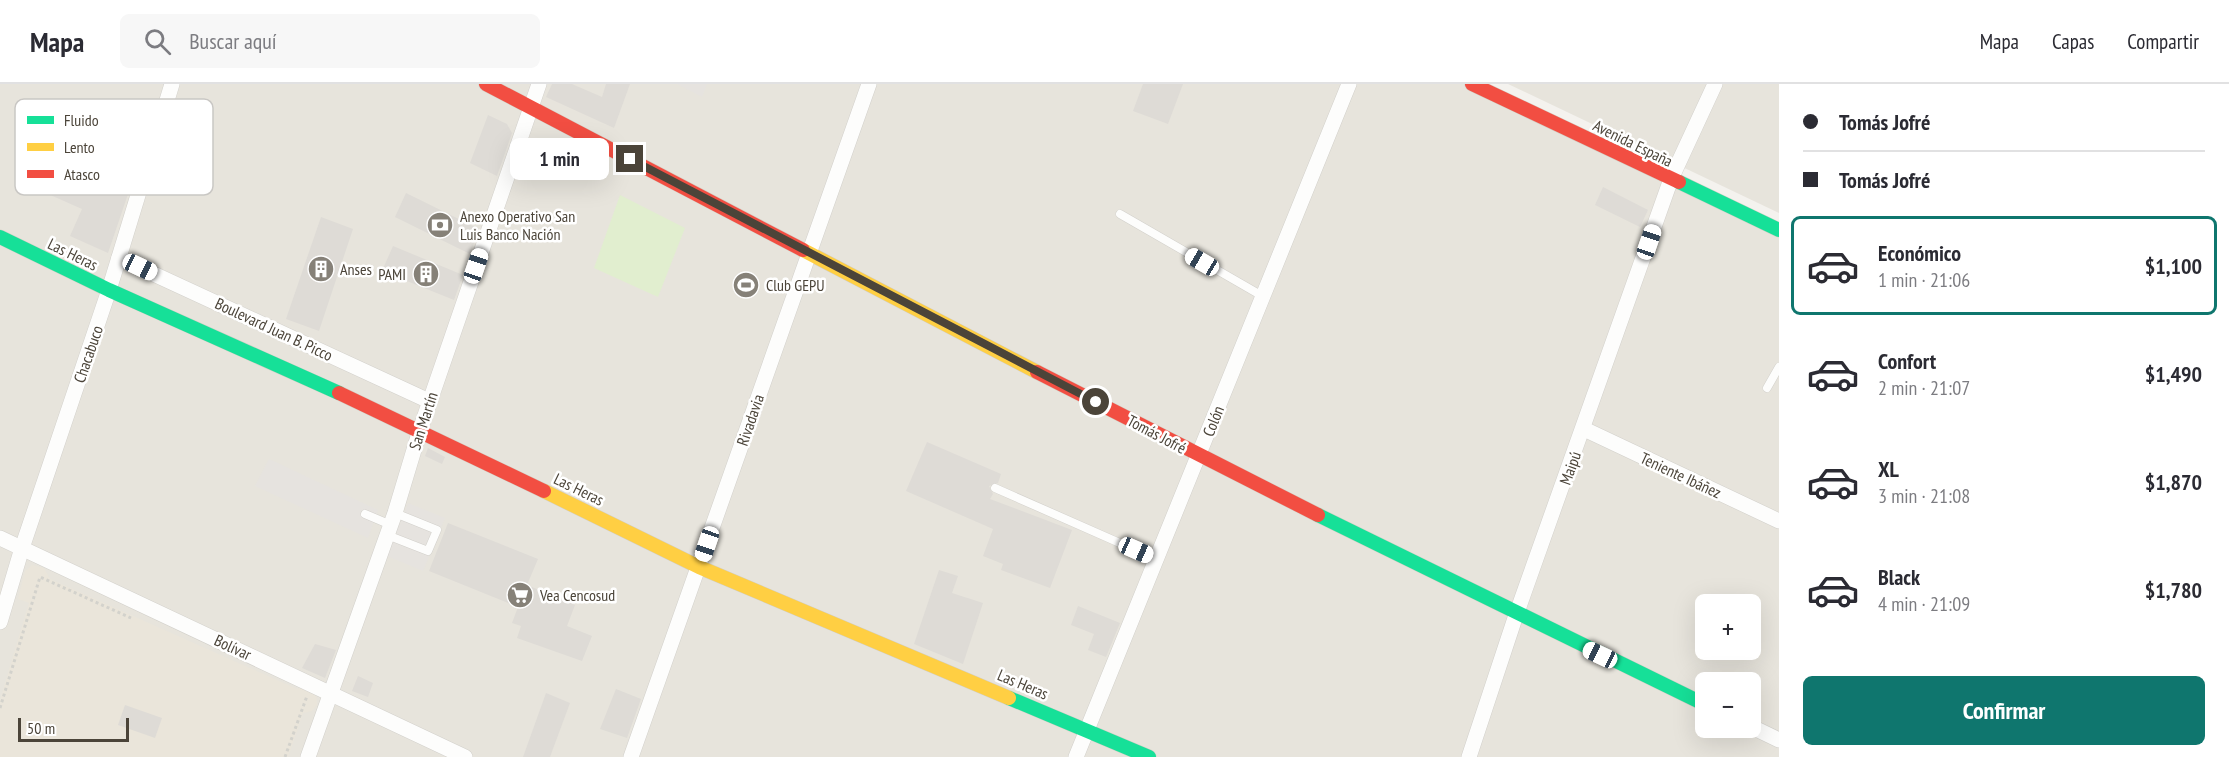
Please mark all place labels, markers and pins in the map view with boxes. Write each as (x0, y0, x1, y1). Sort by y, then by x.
place label: Anexo Operativo San Luis Banco Nación (460, 206, 575, 244)
bank icon: Anexo Operativo San Luis Banco Nación (425, 210, 455, 240)
building icon: Anses (306, 254, 336, 284)
place label: Anses (340, 259, 372, 279)
building icon: PAMI (411, 259, 441, 289)
place label: PAMI (378, 264, 406, 284)
sports icon: Club GEPU (731, 270, 761, 300)
place label: Club GEPU (766, 275, 825, 295)
supermarket icon: Vea Cencosud (505, 580, 535, 610)
place label: Vea Cencosud (539, 585, 615, 605)

